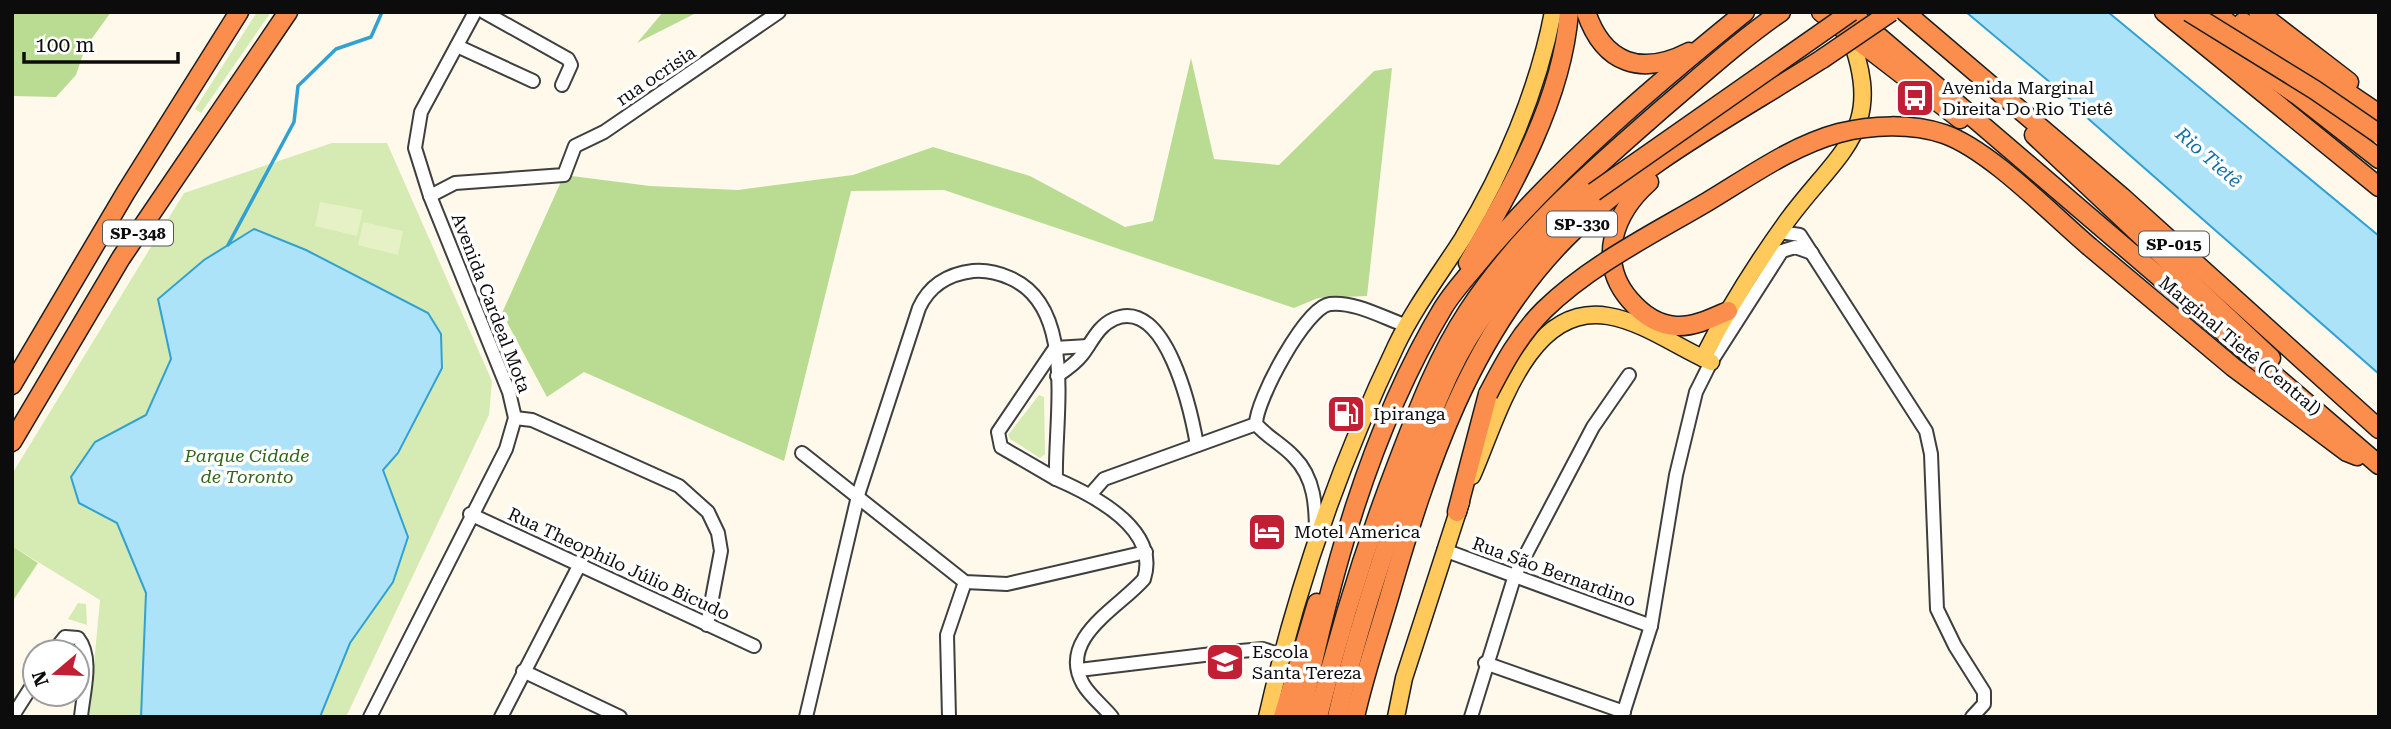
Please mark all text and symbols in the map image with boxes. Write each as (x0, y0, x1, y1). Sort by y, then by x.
scale bar (24, 21, 178, 65)
text: 100 m (35, 33, 95, 57)
street label: rua ocrisia (612, 41, 700, 110)
bus stop icon: Avenida Marginal Direita Do Rio Tietê (1894, 77, 1936, 119)
place label: Avenida Marginal Direita Do Rio Tietê (1942, 77, 2113, 119)
water label: Rio Tietê (2170, 122, 2247, 192)
street label: Avenida Cardeal Mota (447, 210, 536, 396)
road number: SP-330 (1547, 212, 1617, 236)
road number: SP-348 (103, 220, 173, 246)
road number: SP-015 (2139, 232, 2209, 256)
street label: Marginal Tietê (Central) (2155, 272, 2326, 420)
fuel station icon: Ipiranga (1325, 393, 1367, 435)
place label: Ipiranga (1373, 403, 1446, 424)
park label: Parque Cidade de Toronto (184, 445, 309, 487)
street label: Rua Theophilo Júlio Bicudo (505, 503, 733, 624)
hotel icon: Motel America (1246, 511, 1288, 553)
place label: Motel America (1294, 521, 1420, 542)
street label: Rua São Bernardino (1470, 532, 1639, 611)
north arrow (21, 638, 91, 708)
school or university icon: Escola Santa Tereza (1204, 641, 1246, 683)
place label: Escola Santa Tereza (1252, 641, 1362, 683)
text: N (27, 667, 54, 689)

